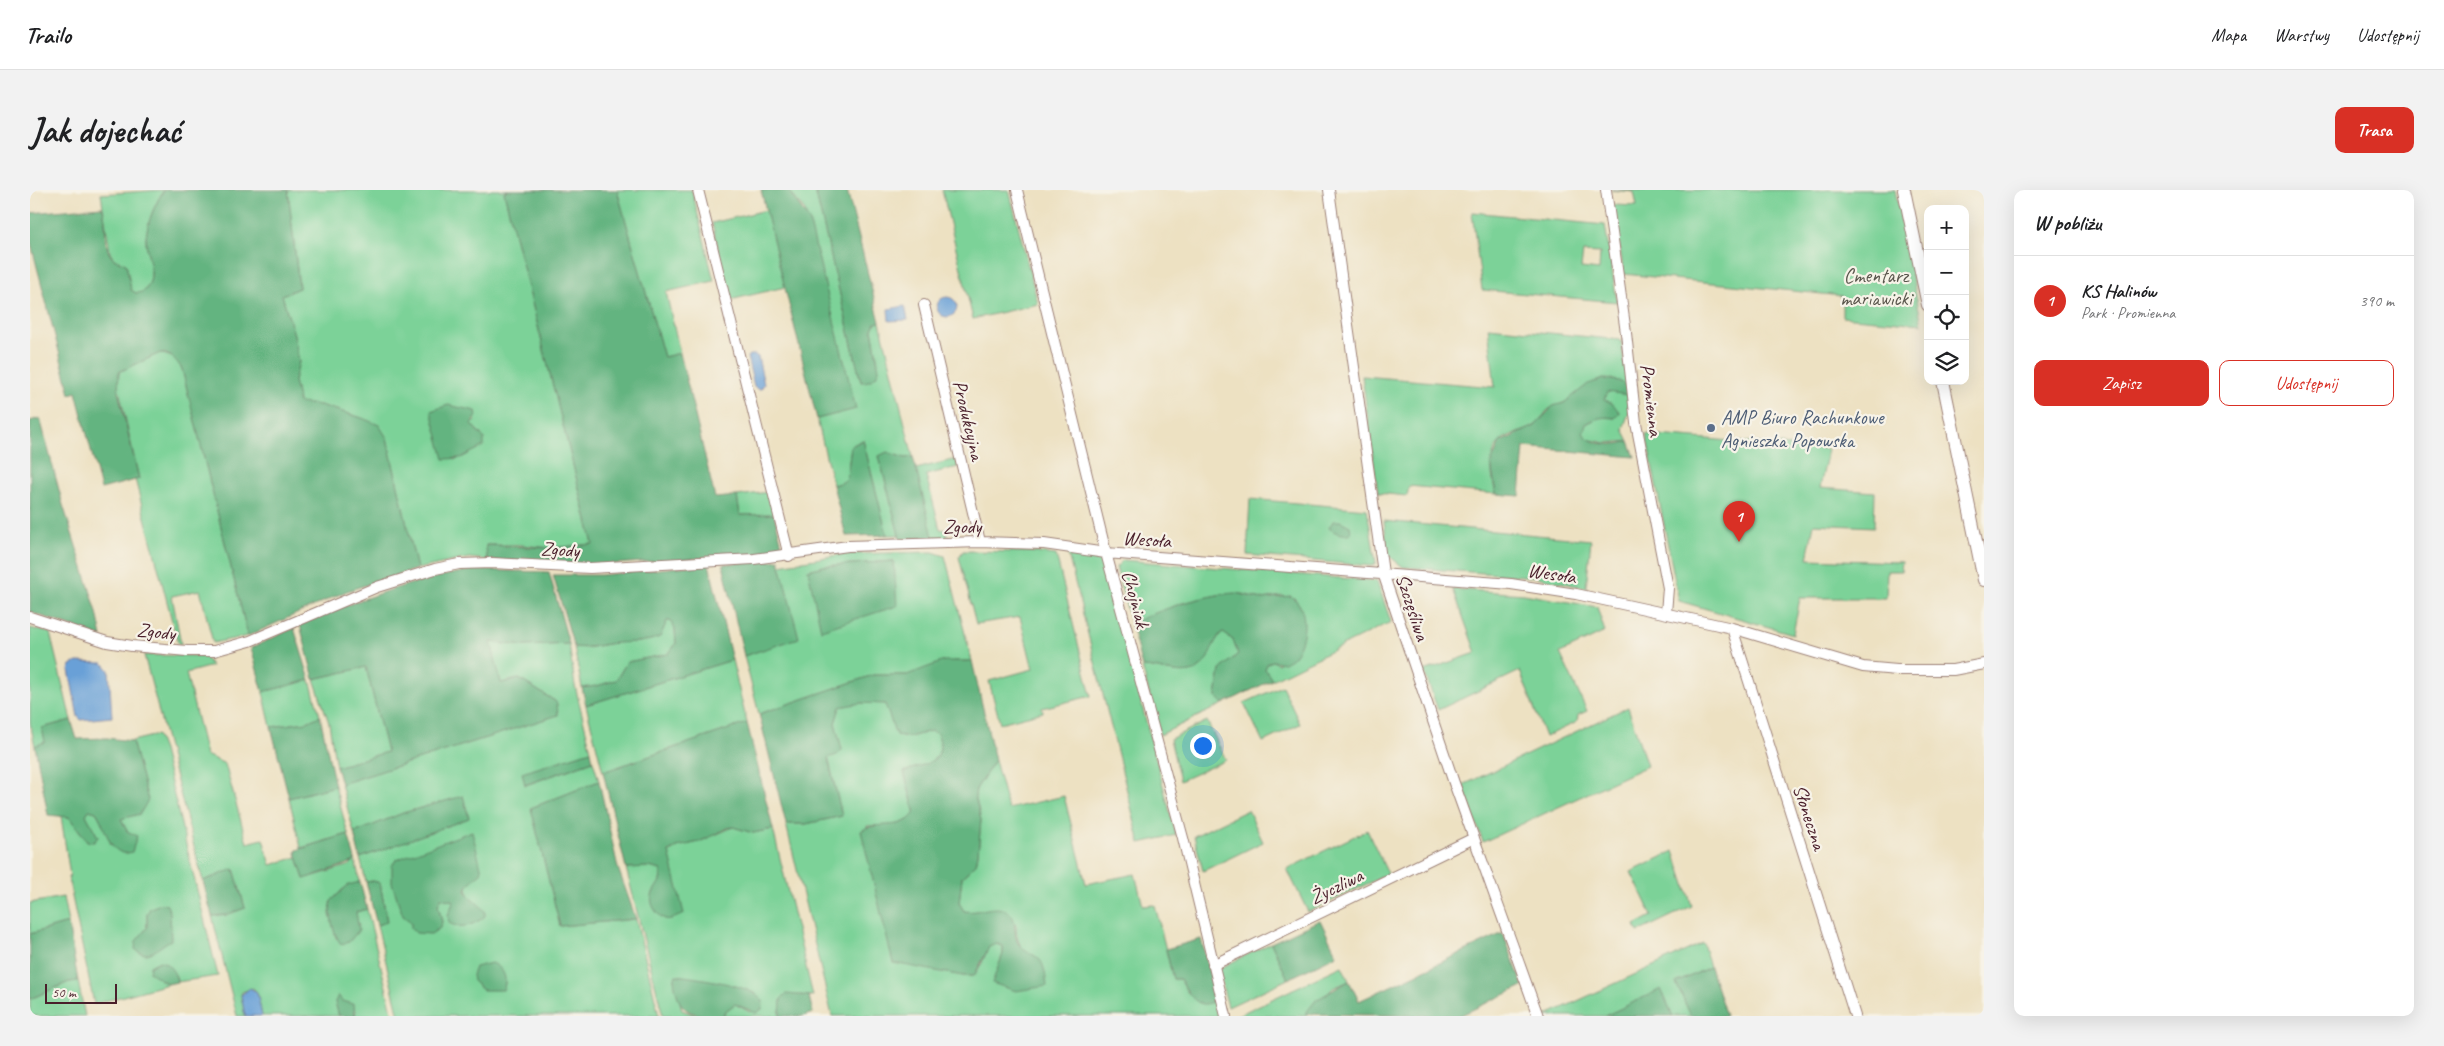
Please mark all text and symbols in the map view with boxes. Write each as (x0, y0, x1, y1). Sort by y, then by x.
text: Trailo (25, 20, 71, 50)
text: Mapa (2211, 24, 2246, 46)
text: Warstwy (2274, 24, 2329, 46)
text: Udostępnij (2357, 24, 2419, 46)
button: Trasa (2335, 107, 2414, 153)
text: Jak dojechać (30, 108, 181, 153)
map controls (1924, 205, 1969, 385)
button: + (1924, 205, 1969, 250)
text: W pobliżu (2034, 210, 2101, 236)
button: − (1924, 250, 1969, 295)
park label: Cmentarz mariawicki (1840, 263, 1914, 311)
text: KS Halinów (2081, 279, 2156, 303)
text: 1 (2046, 291, 2054, 311)
text: 390 m (2360, 291, 2394, 311)
button: locate (1924, 295, 1969, 340)
text: Park · Promienna (2081, 303, 2175, 323)
button: layers (1924, 340, 1969, 385)
button: Zapisz (2034, 360, 2209, 406)
button: Udostępnij (2219, 360, 2394, 406)
street label: Promienna (1635, 362, 1668, 439)
street label: Produkcyjna (947, 378, 990, 464)
place label: AMP Biuro Rachunkowe Agnieszka Popowska (1721, 405, 1885, 453)
marker: AMP Biuro Rachunkowe Agnieszka Popowska (1705, 422, 1717, 434)
pin: 1 (1723, 501, 1755, 542)
street label: Zgody (943, 514, 984, 539)
street label: Wesoła (1122, 525, 1173, 554)
street label: Zgody (540, 536, 582, 563)
street label: Wesoła (1526, 557, 1579, 590)
street label: Chojniak (1116, 568, 1156, 632)
street label: Szczęśliwa (1390, 571, 1436, 645)
street label: Zgody (136, 617, 179, 646)
your location (1190, 733, 1216, 759)
street label: Słoneczna (1787, 781, 1832, 855)
street label: Życzliwa (1306, 862, 1369, 910)
scale bar (45, 981, 118, 1004)
text: 50 m (52, 984, 76, 1001)

